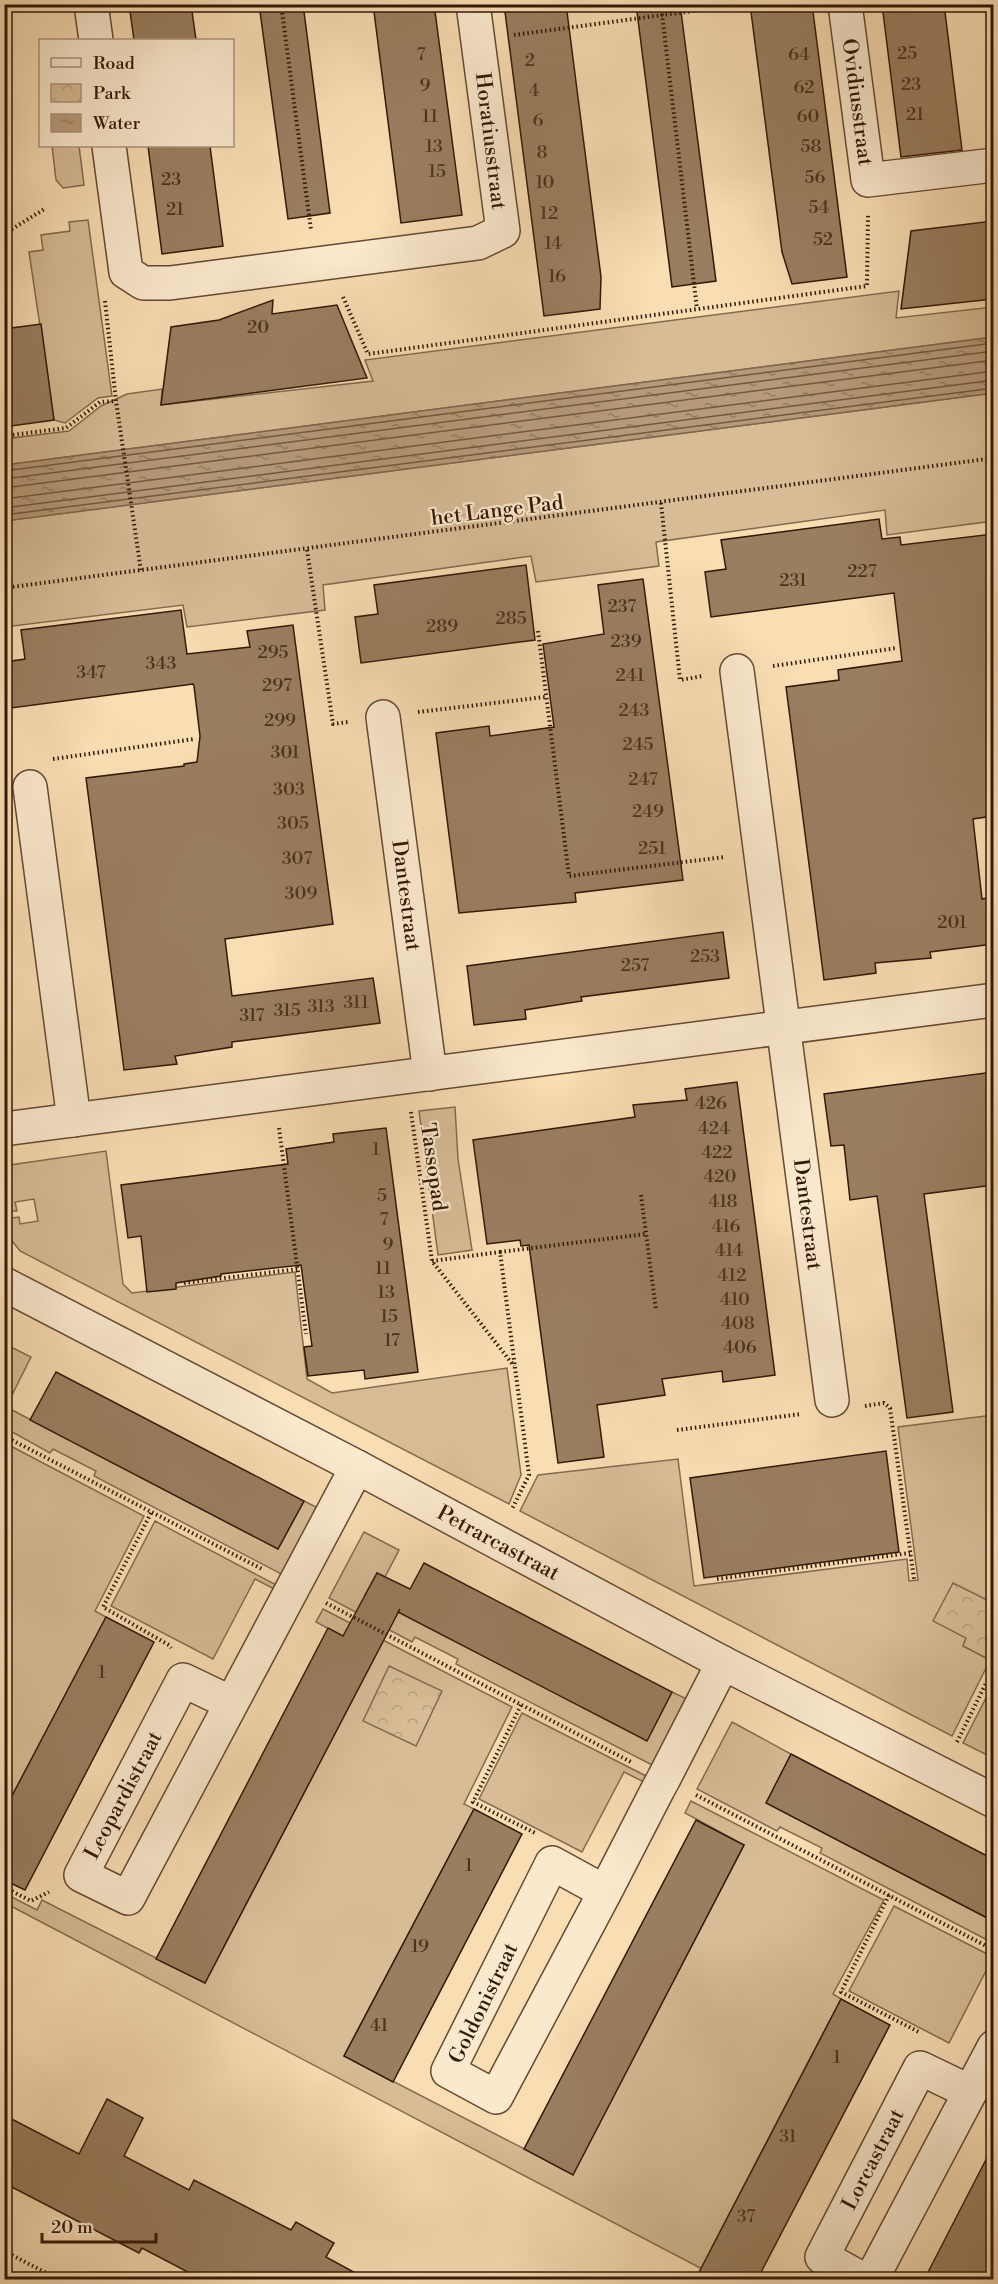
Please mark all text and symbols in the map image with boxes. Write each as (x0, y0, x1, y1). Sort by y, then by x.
street label: Ovidiusstraat (836, 37, 878, 168)
legend (39, 39, 234, 147)
house number: 25 (897, 42, 917, 65)
house number: 7 (416, 43, 426, 66)
house number: 64 (788, 43, 810, 66)
house number: 2 (525, 49, 535, 72)
text: Road (93, 52, 136, 75)
street label: Horatiusstraat (469, 71, 511, 212)
house number: 23 (901, 73, 921, 96)
house number: 9 (420, 74, 431, 97)
house number: 62 (793, 76, 815, 99)
house number: 4 (529, 79, 540, 102)
text: Park (93, 82, 132, 105)
house number: 21 (906, 103, 924, 126)
house number: 11 (422, 105, 438, 128)
house number: 60 (797, 105, 819, 128)
house number: 6 (533, 109, 544, 132)
text: Water (92, 112, 141, 135)
house number: 13 (425, 135, 443, 158)
house number: 58 (801, 135, 821, 158)
house number: 8 (536, 141, 548, 164)
house number: 15 (428, 160, 446, 183)
house number: 56 (805, 166, 826, 189)
house number: 23 (161, 168, 181, 191)
house number: 10 (535, 171, 555, 194)
house number: 54 (809, 196, 830, 219)
house number: 21 (166, 198, 184, 221)
house number: 12 (540, 202, 558, 225)
house number: 52 (813, 228, 833, 251)
house number: 14 (544, 232, 562, 255)
house number: 16 (548, 265, 566, 288)
house number: 20 (247, 316, 269, 339)
street label: het Lange Pad (429, 490, 565, 532)
house number: 227 (847, 560, 877, 583)
house number: 231 (779, 569, 807, 592)
house number: 237 (608, 595, 636, 618)
house number: 285 (495, 607, 527, 630)
house number: 289 (426, 615, 458, 638)
house number: 239 (610, 630, 642, 653)
house number: 295 (257, 641, 289, 664)
house number: 343 (146, 652, 176, 675)
house number: 347 (76, 661, 106, 684)
house number: 241 (616, 664, 645, 687)
house number: 297 (262, 674, 292, 697)
house number: 243 (618, 699, 650, 722)
house number: 299 (264, 709, 296, 732)
house number: 245 (622, 733, 654, 756)
house number: 301 (270, 741, 300, 764)
house number: 247 (628, 768, 658, 791)
house number: 303 (273, 778, 305, 801)
house number: 249 (632, 800, 664, 823)
house number: 305 (277, 812, 309, 835)
house number: 251 (638, 837, 666, 860)
street label: Dantestraat (385, 838, 426, 953)
house number: 307 (282, 847, 312, 870)
house number: 309 (285, 882, 317, 905)
house number: 201 (937, 911, 967, 934)
house number: 253 (690, 945, 720, 968)
house number: 257 (621, 954, 649, 977)
house number: 311 (343, 991, 369, 1014)
house number: 313 (307, 995, 335, 1018)
house number: 315 (273, 999, 301, 1022)
house number: 317 (239, 1004, 265, 1027)
house number: 426 (695, 1092, 727, 1115)
house number: 424 (698, 1117, 730, 1140)
street label: Tassopad (414, 1121, 452, 1213)
house number: 1 (372, 1138, 380, 1161)
house number: 422 (701, 1141, 733, 1164)
street label: Dantestraat (787, 1157, 827, 1272)
house number: 420 (704, 1165, 737, 1188)
house number: 5 (377, 1184, 387, 1207)
house number: 418 (708, 1190, 738, 1213)
house number: 7 (379, 1208, 389, 1231)
house number: 416 (712, 1215, 740, 1238)
house number: 9 (383, 1233, 394, 1256)
house number: 414 (715, 1239, 744, 1262)
house number: 11 (375, 1257, 391, 1280)
house number: 412 (717, 1264, 747, 1287)
house number: 13 (377, 1281, 395, 1304)
house number: 410 (720, 1288, 750, 1311)
house number: 15 (380, 1305, 398, 1328)
house number: 408 (721, 1312, 755, 1335)
house number: 17 (384, 1329, 400, 1352)
house number: 406 (723, 1336, 757, 1359)
street label: Petrarcastraat (432, 1500, 564, 1587)
house number: 1 (98, 1661, 106, 1684)
street label: Leopardistraat (79, 1726, 169, 1864)
house number: 1 (465, 1854, 473, 1877)
house number: 19 (411, 1935, 429, 1958)
street label: Goldonistraat (443, 1938, 525, 2068)
house number: 41 (370, 2014, 388, 2037)
house number: 1 (833, 2046, 841, 2069)
street label: Lorcastraat (837, 2104, 911, 2215)
house number: 31 (779, 2125, 797, 2148)
house number: 37 (737, 2205, 755, 2228)
scale bar (42, 2206, 156, 2244)
text: 20 m (51, 2216, 93, 2239)

